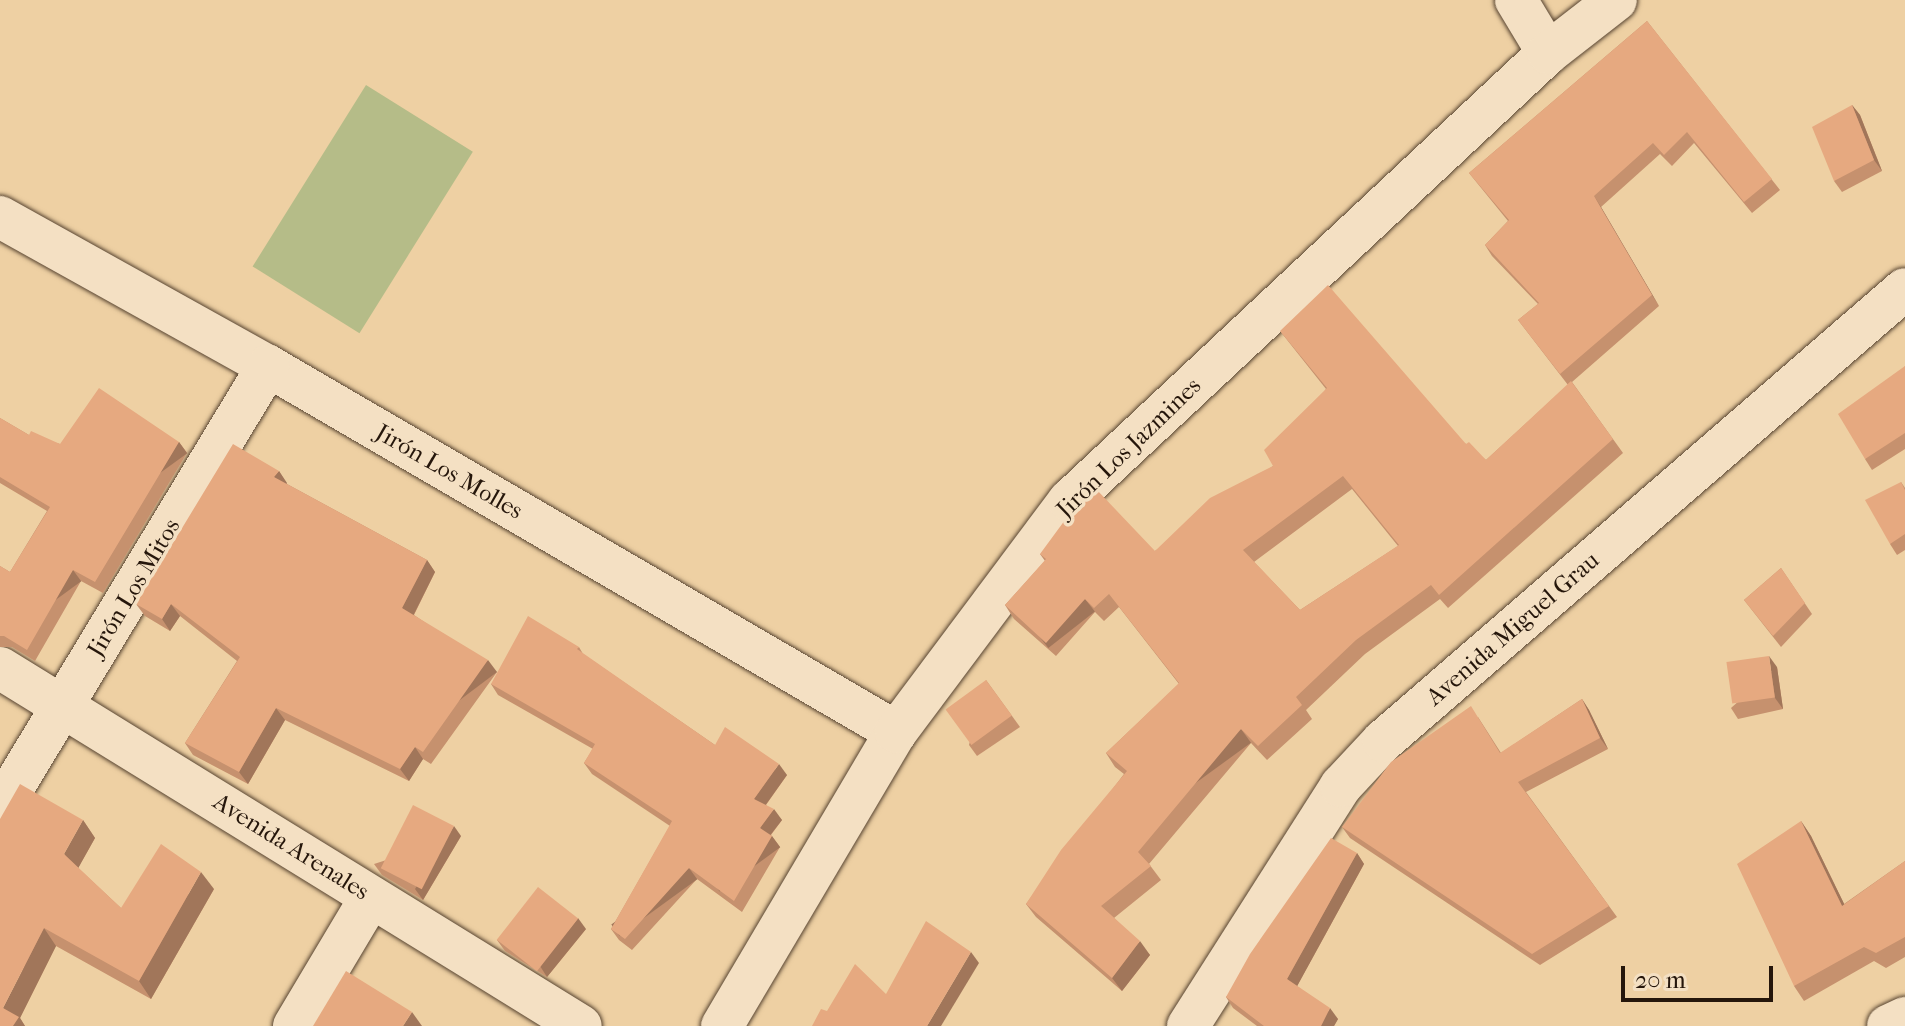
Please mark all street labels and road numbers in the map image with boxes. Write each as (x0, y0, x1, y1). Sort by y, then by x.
street label: Jirón Los Jazmines (1051, 372, 1207, 524)
street label: Jirón Los Molles (370, 418, 528, 526)
street label: Jirón Los Mitos (81, 514, 187, 662)
street label: Avenida Miguel Grau (1421, 546, 1605, 712)
street label: Avenida Arenales (208, 788, 374, 906)

